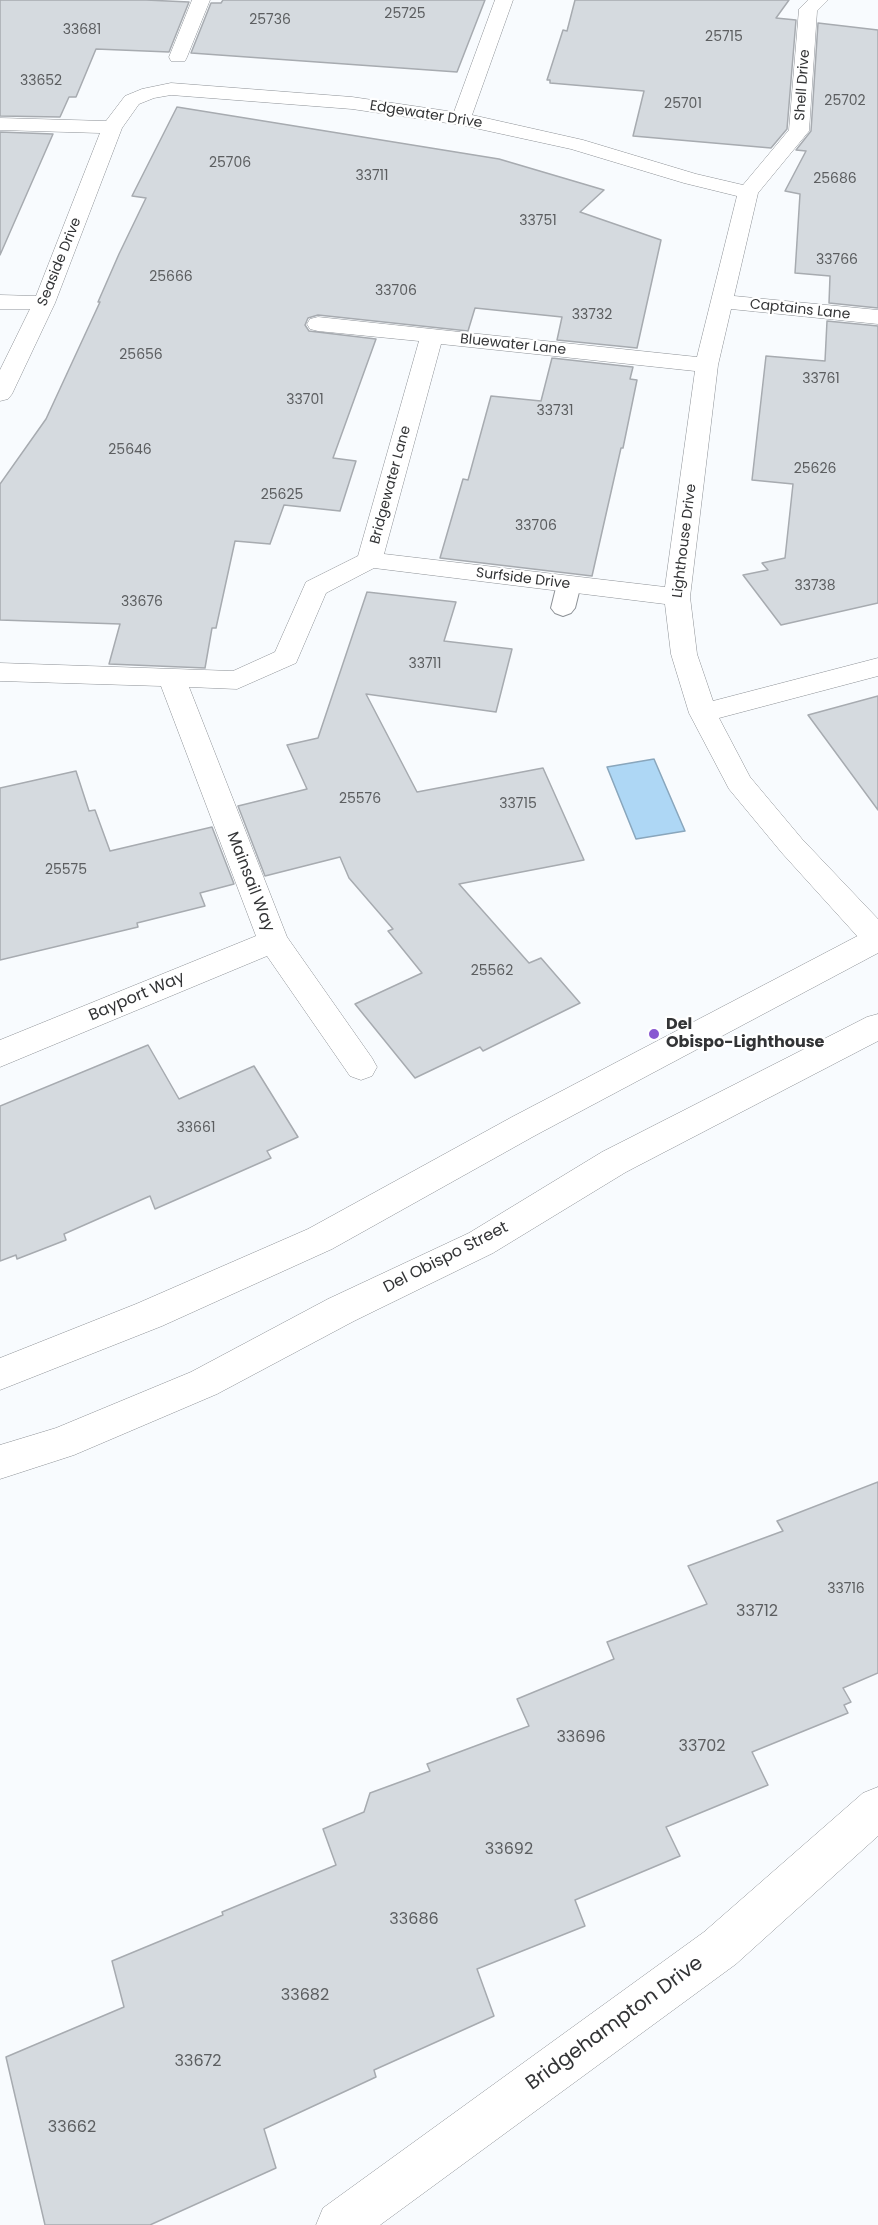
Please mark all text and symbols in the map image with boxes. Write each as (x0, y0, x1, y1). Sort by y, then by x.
house number: 25725 (384, 6, 426, 22)
house number: 25736 (249, 12, 291, 28)
house number: 33681 (63, 22, 101, 38)
house number: 25715 (705, 29, 743, 45)
street label: Shell Drive (792, 49, 814, 121)
house number: 33652 (20, 73, 62, 89)
house number: 25702 (824, 93, 866, 109)
house number: 25701 (664, 96, 702, 112)
street label: Edgewater Drive (369, 98, 483, 132)
house number: 25706 (209, 155, 251, 171)
house number: 33711 (355, 168, 389, 184)
house number: 25686 (813, 171, 857, 187)
house number: 33751 (519, 213, 557, 229)
street label: Seaside Drive (35, 215, 85, 309)
house number: 33766 (816, 252, 858, 268)
house number: 25666 (149, 269, 193, 285)
house number: 33706 (375, 283, 417, 299)
street label: Captains Lane (749, 296, 851, 324)
house number: 33732 (572, 307, 612, 323)
street label: Bluewater Lane (459, 331, 567, 359)
house number: 25656 (119, 347, 163, 363)
house number: 33761 (802, 371, 840, 387)
house number: 33701 (286, 392, 324, 408)
house number: 33731 (537, 403, 573, 419)
street label: Bridgewater Lane (367, 424, 415, 546)
house number: 25646 (108, 442, 152, 458)
house number: 25626 (794, 461, 836, 477)
street label: Lighthouse Drive (670, 483, 700, 599)
house number: 25625 (261, 487, 303, 503)
house number: 33706 (515, 518, 557, 534)
street label: Surfside Drive (475, 565, 571, 593)
house number: 33738 (794, 578, 836, 594)
house number: 33676 (121, 594, 163, 610)
house number: 33711 (408, 656, 442, 672)
house number: 25576 (339, 791, 381, 807)
house number: 33715 (499, 796, 537, 812)
street label: Mainsail Way (222, 829, 278, 935)
house number: 25575 (45, 862, 87, 878)
house number: 25562 (471, 963, 513, 979)
street label: Bayport Way (86, 968, 188, 1026)
place label: Del Obispo-Lighthouse (666, 1015, 824, 1053)
marker: Del Obispo-Lighthouse (647, 1027, 661, 1041)
house number: 33661 (177, 1120, 215, 1136)
street label: Del Obispo Street (380, 1218, 512, 1298)
house number: 33716 (827, 1581, 865, 1597)
house number: 33712 (736, 1602, 778, 1622)
house number: 33696 (556, 1728, 606, 1748)
house number: 33702 (679, 1737, 725, 1757)
house number: 33692 (485, 1840, 533, 1860)
house number: 33686 (389, 1910, 439, 1930)
street label: Bridgehampton Drive (522, 1952, 708, 2096)
house number: 33682 (281, 1986, 329, 2006)
house number: 33672 (175, 2052, 221, 2072)
house number: 33662 (48, 2118, 96, 2138)

